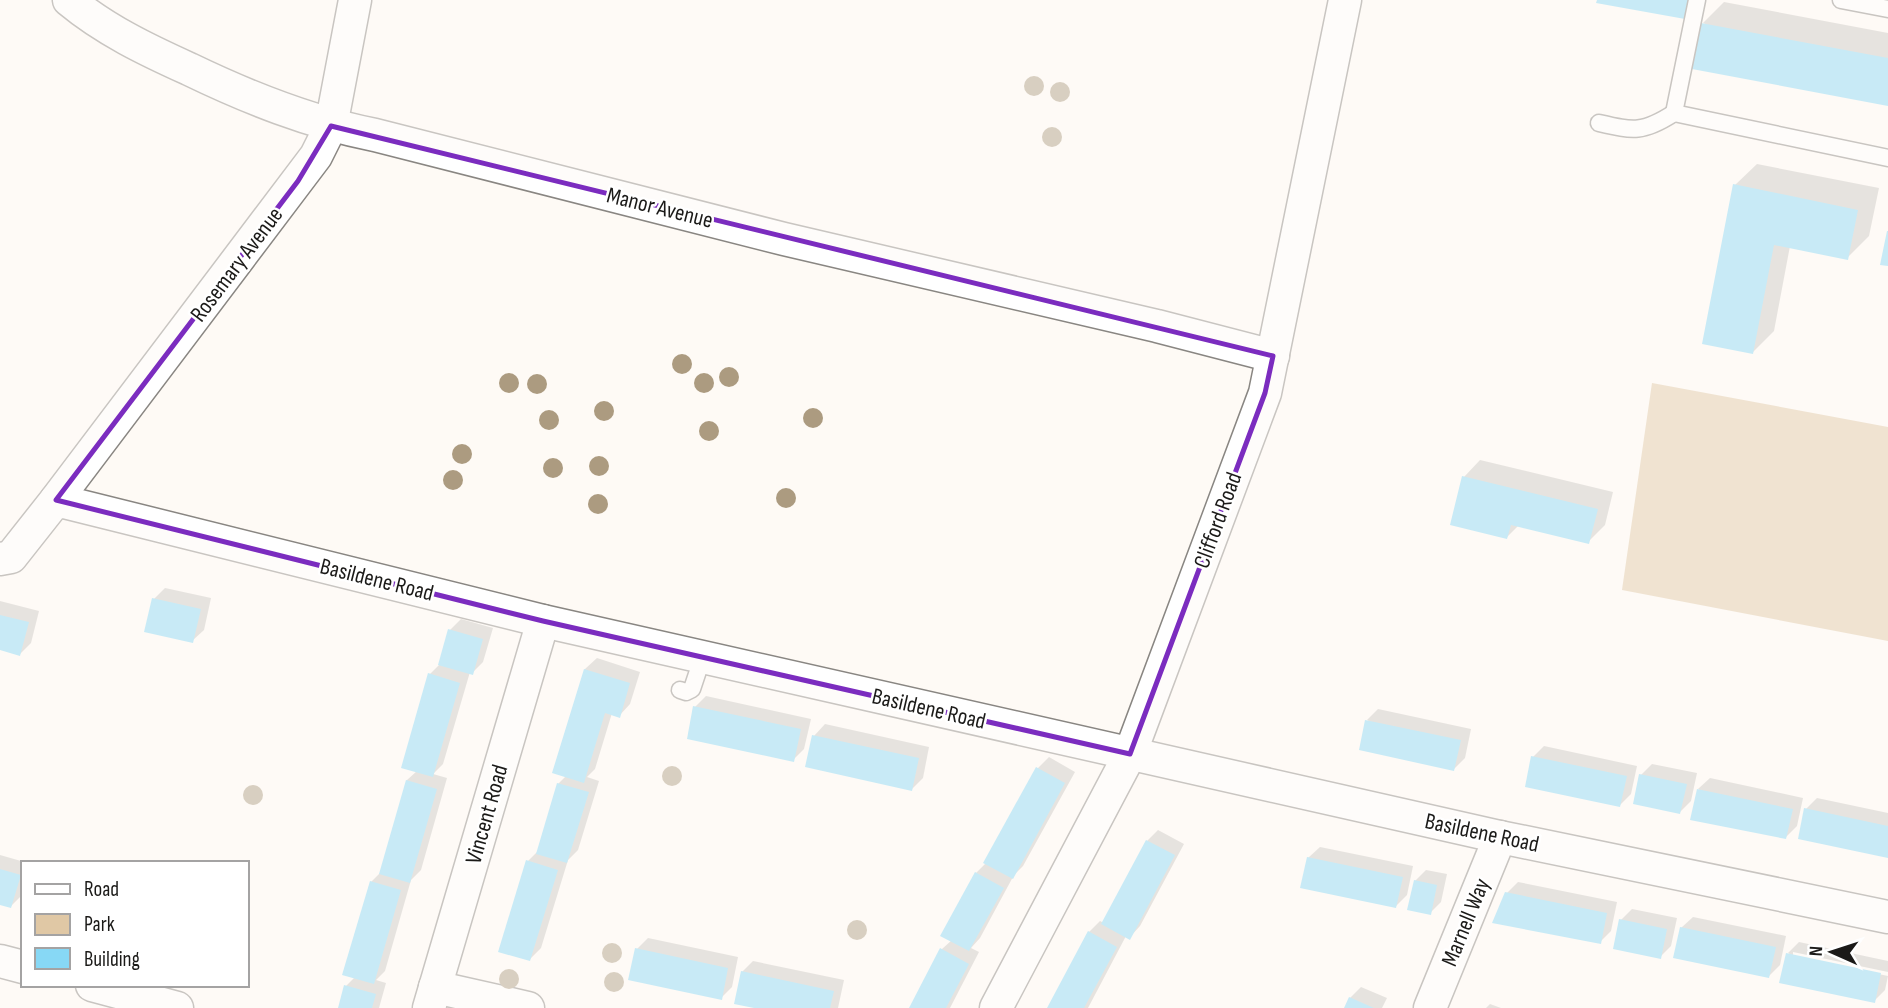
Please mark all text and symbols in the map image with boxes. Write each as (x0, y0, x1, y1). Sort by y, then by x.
street label: Manor Avenue (604, 181, 716, 235)
street label: Rosemary Avenue (185, 202, 289, 328)
street label: Clifford Road (1188, 468, 1248, 572)
street label: Basildene Road (317, 552, 436, 608)
street label: Basildene Road (869, 682, 988, 736)
street label: Vincent Road (459, 761, 514, 867)
street label: Basildene Road (1422, 807, 1541, 859)
legend (21, 861, 248, 987)
street label: Marnell Way (1436, 874, 1496, 970)
text: Road (84, 877, 119, 902)
text: Park (84, 912, 115, 937)
north arrow (1797, 917, 1867, 987)
text: N (1805, 946, 1828, 957)
text: Building (84, 947, 140, 972)

